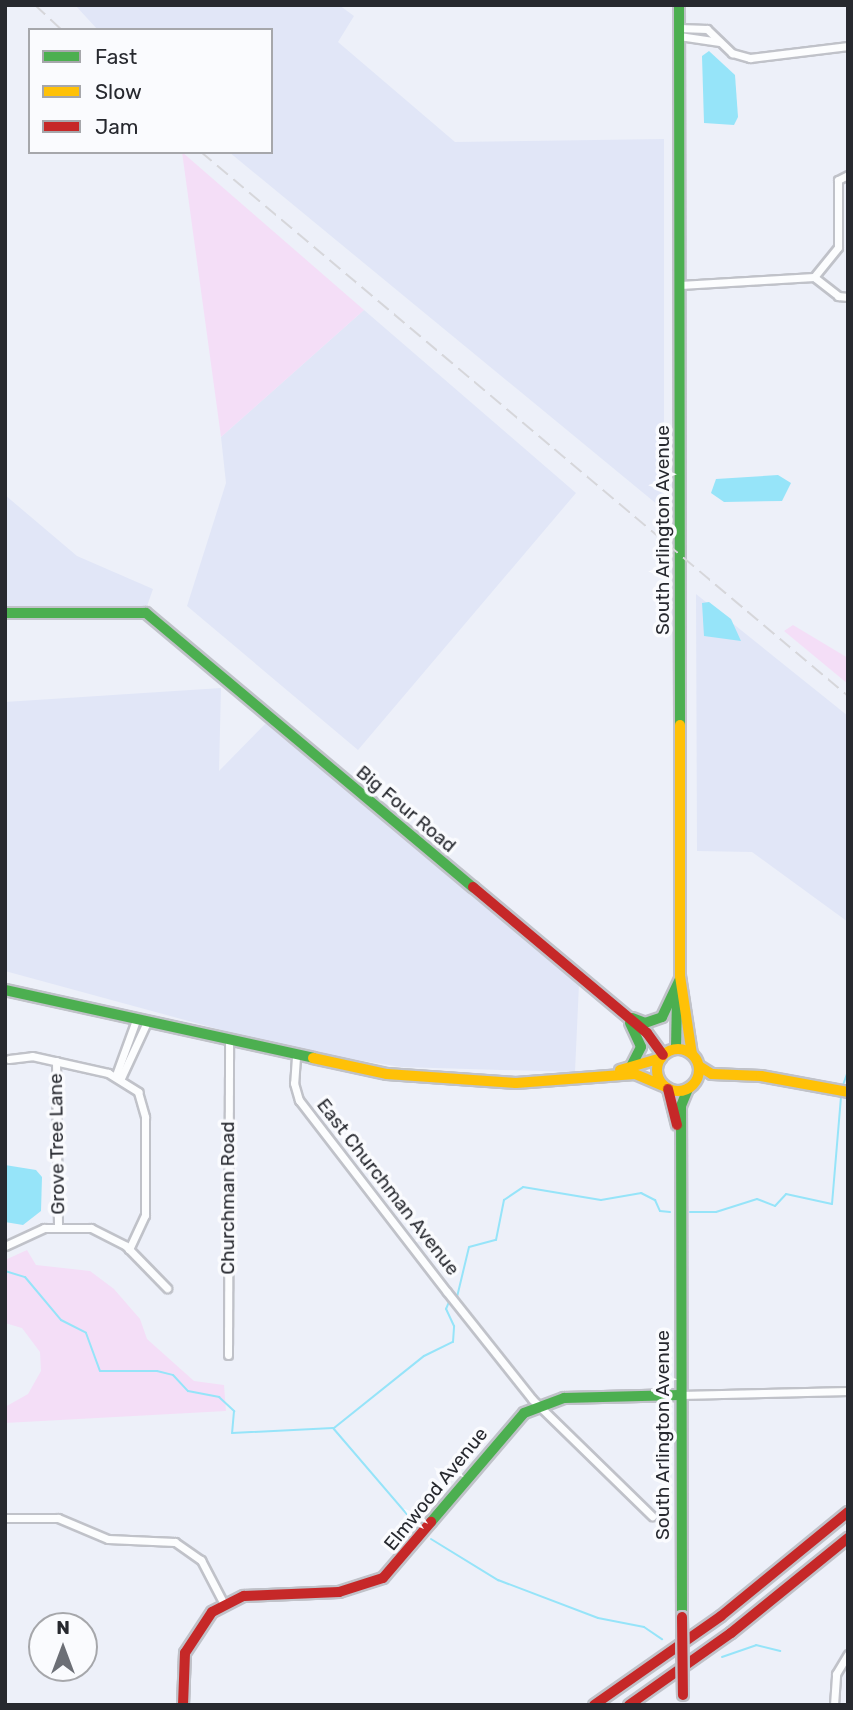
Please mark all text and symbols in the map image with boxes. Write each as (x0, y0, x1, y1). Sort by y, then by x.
legend (28, 28, 273, 154)
text: Fast (95, 44, 137, 69)
text: Slow (95, 79, 142, 104)
text: Jam (95, 114, 139, 139)
street label: South Arlington Avenue (652, 425, 674, 635)
street label: Big Four Road (351, 761, 461, 857)
street label: Grove Tree Lane (44, 1073, 70, 1215)
street label: East Churchman Avenue (312, 1094, 464, 1280)
street label: Churchman Road (217, 1121, 239, 1275)
street label: South Arlington Avenue (652, 1330, 674, 1540)
street label: Elmwood Avenue (379, 1423, 493, 1555)
north arrow (28, 1612, 98, 1682)
text: N (56, 1616, 70, 1639)

